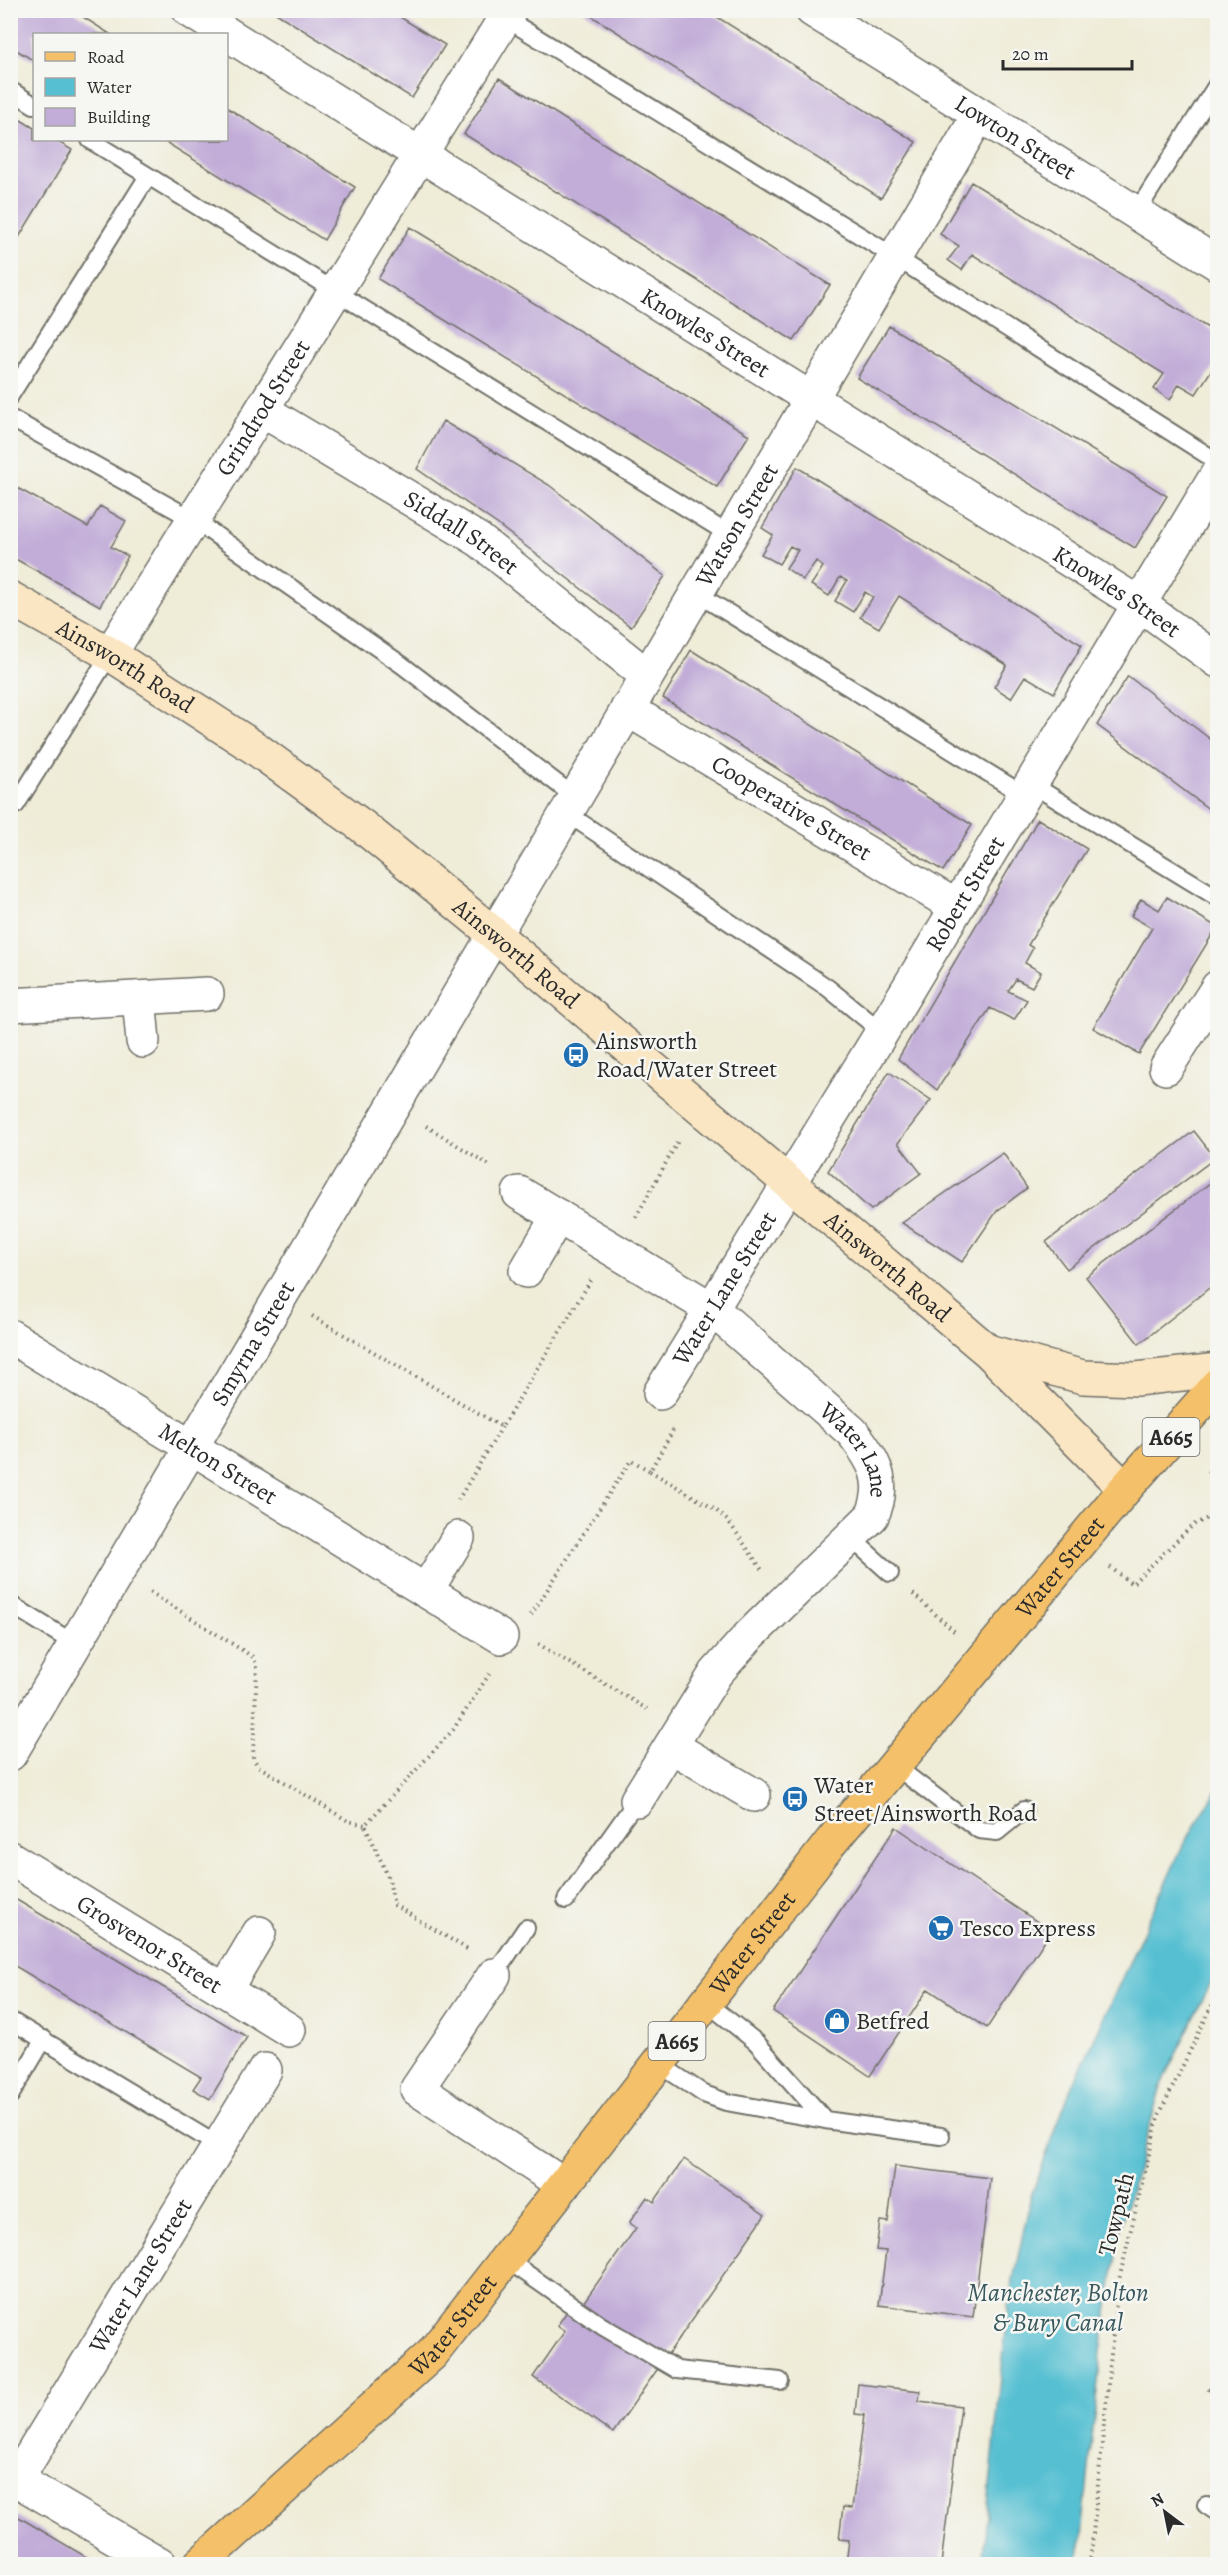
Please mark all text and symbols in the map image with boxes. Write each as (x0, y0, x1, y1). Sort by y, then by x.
legend (33, 33, 228, 141)
scale bar (1003, 33, 1132, 71)
text: 20 m (1012, 42, 1049, 66)
text: Road (87, 45, 125, 69)
text: Water (86, 75, 132, 99)
street label: Lowton Street (949, 87, 1082, 187)
text: Building (87, 105, 151, 129)
street label: Knowles Street (635, 280, 776, 385)
street label: Grindrod Street (208, 333, 318, 482)
street label: Watson Street (687, 457, 786, 593)
street label: Siddall Street (398, 483, 526, 582)
street label: Knowles Street (1047, 538, 1187, 645)
street label: Ainsworth Road (50, 611, 201, 721)
street label: Cooperative Street (706, 747, 878, 868)
street label: Robert Street (918, 830, 1012, 958)
street label: Ainsworth Road (446, 890, 587, 1016)
place label: Ainsworth Road/Water Street (595, 1025, 777, 1085)
bus stop icon: Ainsworth Road/Water Street (561, 1040, 591, 1070)
street label: Ainsworth Road (817, 1203, 958, 1329)
street label: Water Lane Street (664, 1205, 784, 1372)
street label: Smyrna Street (203, 1275, 302, 1412)
street label: Water Lane (812, 1394, 895, 1499)
street label: Melton Street (153, 1415, 283, 1512)
road number: A665 (1142, 1418, 1200, 1456)
street label: Water Street (1008, 1509, 1112, 1625)
place label: Water Street/Ainsworth Road (813, 1769, 1037, 1829)
bus stop icon: Water Street/Ainsworth Road (780, 1784, 810, 1814)
street label: Water Street (701, 1884, 803, 2002)
street label: Grosvenor Street (71, 1887, 228, 2001)
place label: Tesco Express (960, 1912, 1096, 1944)
supermarket icon: Tesco Express (926, 1913, 956, 1943)
place label: Betfred (856, 2005, 929, 2037)
shop icon: Betfred (822, 2006, 852, 2036)
road number: A665 (648, 2022, 706, 2060)
street label: Towpath (1090, 2169, 1142, 2259)
street label: Water Lane Street (81, 2192, 200, 2360)
street label: Water Street (401, 2268, 504, 2384)
water label: Manchester, Bolton & Bury Canal (967, 2275, 1149, 2340)
north arrow (1135, 2482, 1195, 2542)
text: N (1147, 2488, 1169, 2513)

